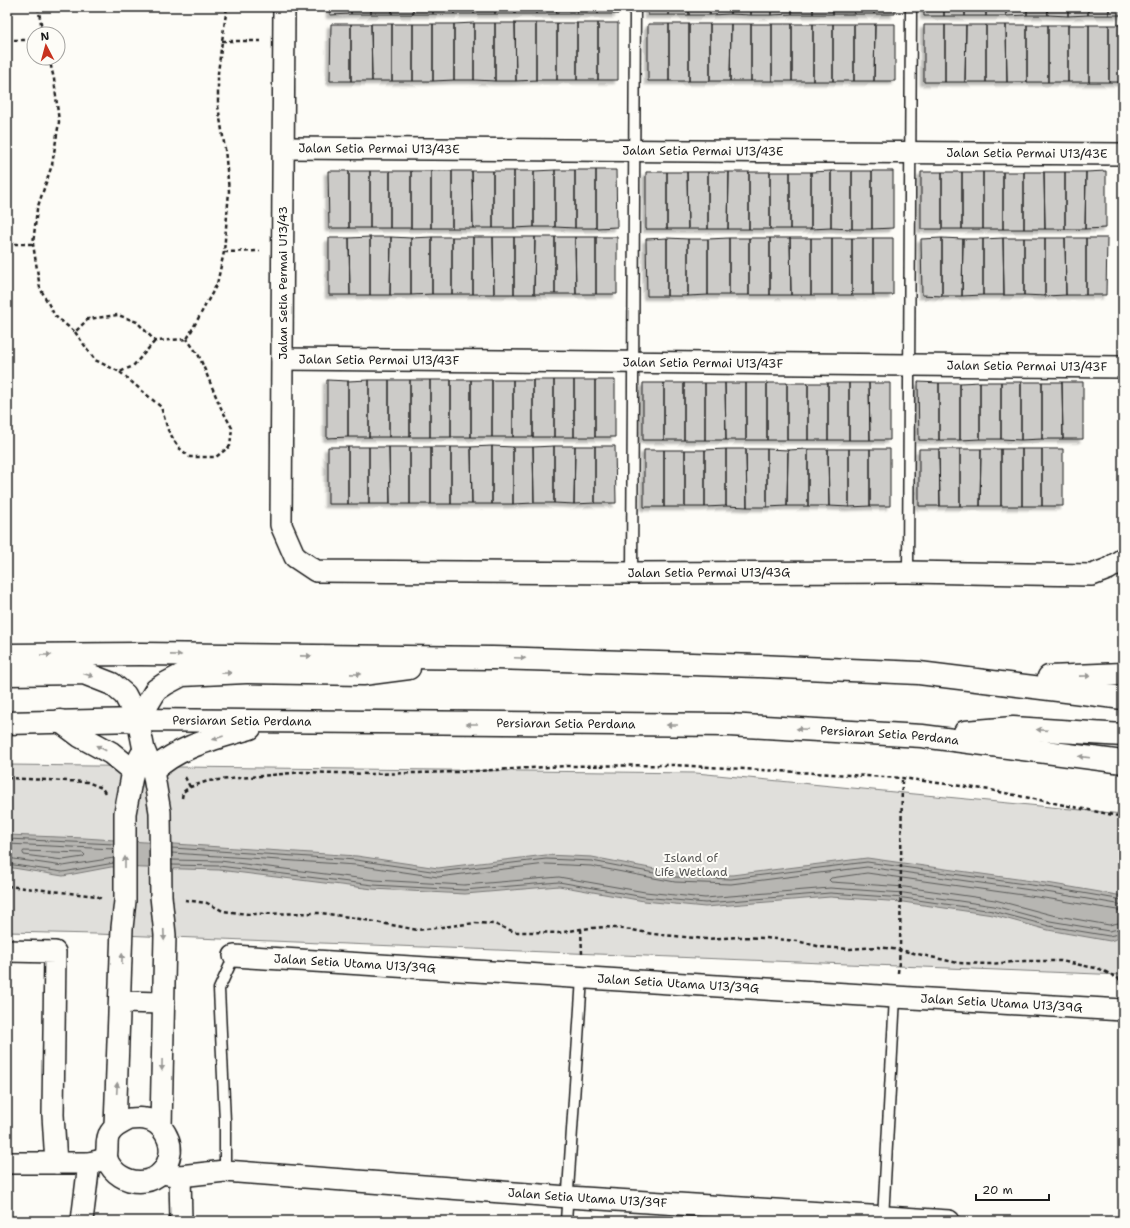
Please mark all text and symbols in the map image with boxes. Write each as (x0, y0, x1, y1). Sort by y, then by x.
north arrow (26, 26, 66, 66)
text: N (40, 29, 50, 44)
street label: Jalan Setia Permai U13/43E (298, 140, 460, 157)
street label: Jalan Setia Permai U13/43E (622, 142, 784, 160)
street label: Jalan Setia Permai U13/43E (946, 145, 1108, 162)
street label: Jalan Setia Permai U13/43 (275, 206, 291, 360)
street label: Jalan Setia Permai U13/43F (299, 351, 460, 369)
street label: Jalan Setia Permai U13/43F (623, 354, 784, 372)
street label: Jalan Setia Permai U13/43F (947, 357, 1108, 375)
street label: Jalan Setia Permai U13/43G (627, 564, 790, 581)
one-way arrow (170, 651, 182, 658)
one-way arrow (40, 652, 53, 658)
one-way arrow (300, 653, 313, 659)
one-way arrow (514, 655, 526, 662)
one-way arrow (220, 670, 232, 677)
one-way arrow (350, 671, 363, 677)
one-way arrow (82, 672, 94, 678)
one-way arrow (1079, 673, 1091, 680)
street label: Persiaran Setia Perdana (172, 712, 312, 729)
street label: Persiaran Setia Perdana (496, 715, 636, 732)
one-way arrow (465, 721, 478, 727)
one-way arrow (665, 722, 678, 728)
street label: Persiaran Setia Perdana (820, 722, 961, 749)
one-way arrow (796, 726, 808, 733)
one-way arrow (1035, 727, 1048, 733)
one-way arrow (211, 736, 223, 742)
one-way arrow (95, 745, 107, 751)
one-way arrow (1078, 754, 1090, 760)
park label: Island of Life Wetland (654, 850, 728, 880)
one-way arrow (122, 855, 128, 868)
one-way arrow (161, 929, 167, 942)
street label: Jalan Setia Utama U13/39G (273, 950, 436, 976)
one-way arrow (118, 953, 125, 965)
street label: Jalan Setia Utama U13/39G (597, 971, 760, 997)
street label: Jalan Setia Utama U13/39G (920, 990, 1083, 1016)
one-way arrow (159, 1059, 166, 1071)
one-way arrow (113, 1082, 120, 1094)
scale bar (976, 1176, 1049, 1202)
text: 20 m (982, 1182, 1013, 1198)
street label: Jalan Setia Utama U13/39F (507, 1184, 668, 1211)

